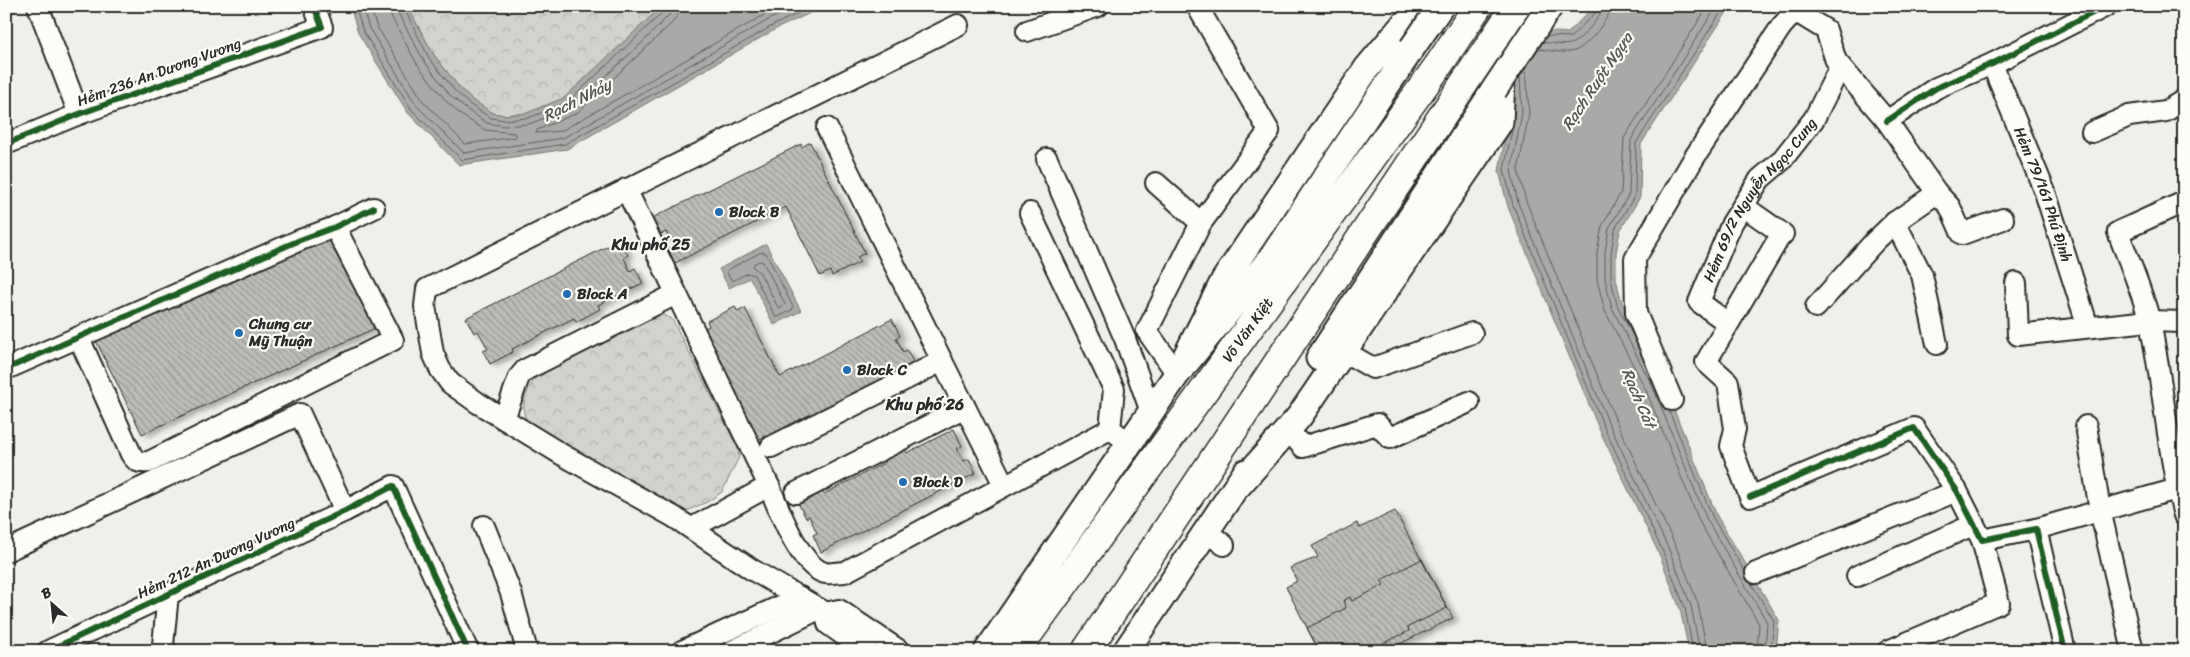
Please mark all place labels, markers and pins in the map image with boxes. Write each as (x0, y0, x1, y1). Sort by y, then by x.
place label: Block B (729, 199, 780, 225)
marker: Block B (713, 206, 725, 218)
place label: Block A (577, 281, 628, 307)
marker: Block A (561, 288, 573, 300)
place label: Chung cư Mỹ Thuận (248, 311, 313, 354)
marker: Chung cư Mỹ Thuận (233, 327, 245, 339)
place label: Block C (857, 357, 908, 383)
marker: Block C (841, 364, 853, 376)
place label: Block D (913, 469, 964, 495)
marker: Block D (897, 476, 909, 488)

